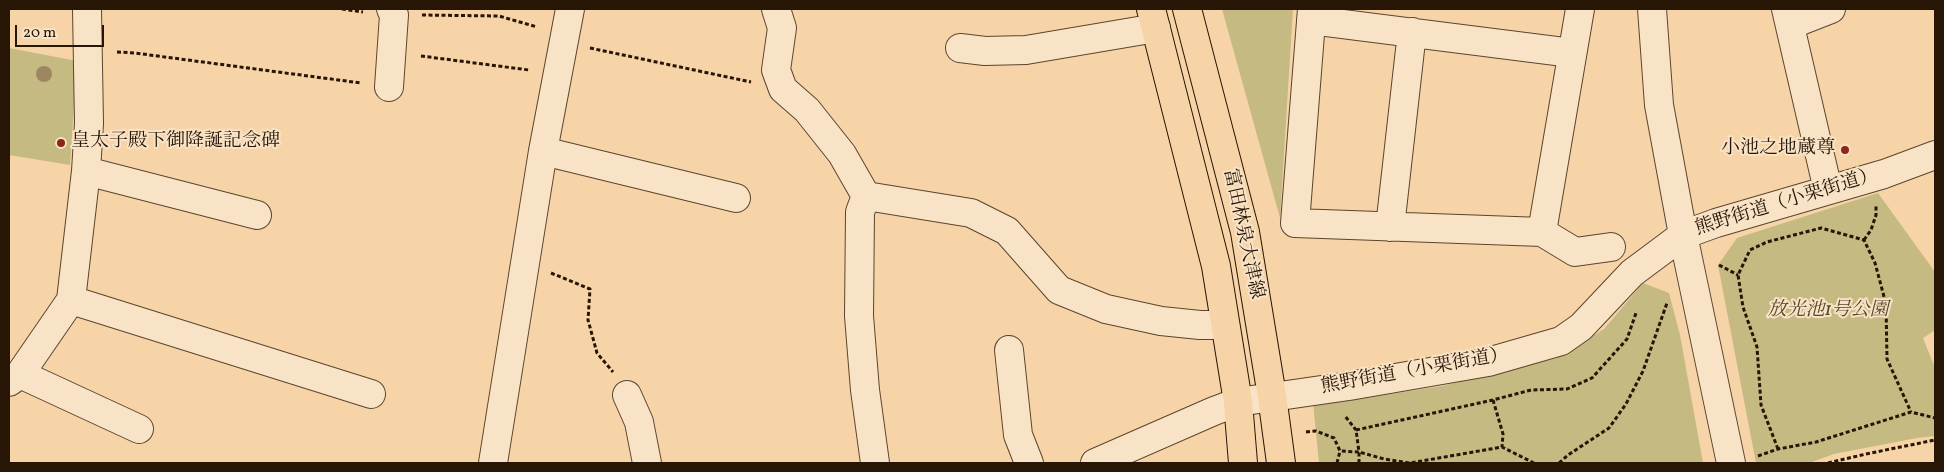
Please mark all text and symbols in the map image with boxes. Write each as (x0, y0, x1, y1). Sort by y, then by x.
scale bar (18, 15, 106, 47)
text: 20 m (23, 23, 56, 44)
place label: 皇太子殿下御降誕記念碑 (71, 132, 280, 154)
marker: 皇太子殿下御降誕記念碑 (55, 137, 67, 149)
place label: 小池之地蔵尊 (1721, 139, 1835, 161)
marker: 小池之地蔵尊 (1839, 144, 1851, 156)
street label: 熊野街道（小栗街道） (1693, 164, 1881, 242)
street label: 富田林泉大津線 (1217, 167, 1267, 301)
park label: 放光池1号公園 (1767, 301, 1889, 323)
street label: 熊野街道（小栗街道） (1319, 344, 1511, 400)

